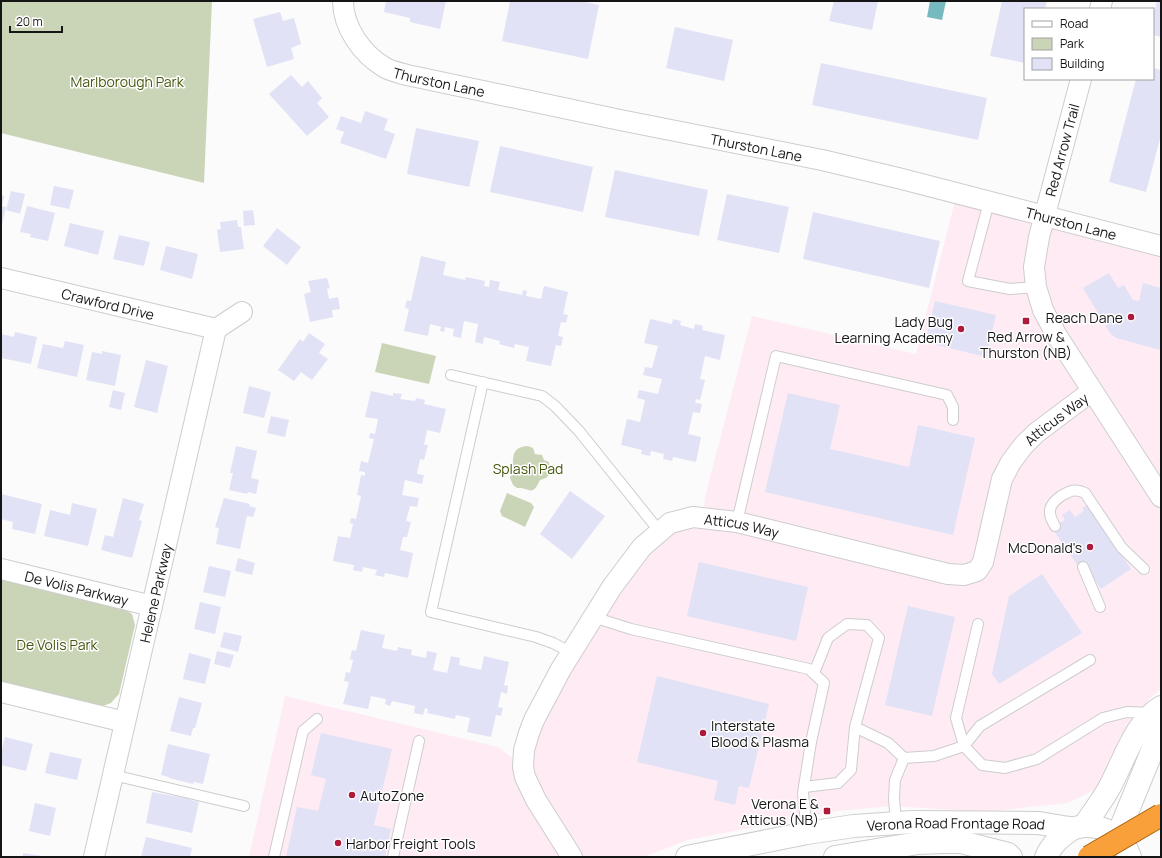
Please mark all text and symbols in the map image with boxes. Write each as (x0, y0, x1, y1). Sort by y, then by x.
scale bar (10, 8, 62, 34)
legend (1024, 8, 1154, 80)
text: 20 m (16, 13, 43, 30)
text: Road (1060, 15, 1088, 32)
text: Park (1060, 35, 1085, 52)
text: Building (1060, 55, 1104, 72)
street label: Thurston Lane (391, 62, 487, 101)
park label: Marlborough Park (70, 72, 185, 91)
street label: Red Arrow Trail (1041, 102, 1083, 198)
street label: Thurston Lane (709, 129, 804, 165)
street label: Thurston Lane (1024, 202, 1119, 244)
street label: Crawford Drive (60, 283, 156, 324)
place label: Reach Dane (1046, 308, 1123, 327)
place label: Lady Bug Learning Academy (834, 312, 954, 347)
marker: Reach Dane (1126, 312, 1136, 322)
marker: Red Arrow & Thurston (NB) (1021, 316, 1031, 326)
marker: Lady Bug Learning Academy (956, 324, 966, 334)
place label: Red Arrow & Thurston (NB) (980, 327, 1072, 362)
street label: Atticus Way (1020, 388, 1092, 449)
park label: Splash Pad (493, 459, 563, 478)
street label: Atticus Way (703, 509, 782, 542)
place label: McDonald's (1008, 538, 1082, 557)
street label: Helene Parkway (134, 541, 176, 644)
marker: McDonald's (1085, 542, 1095, 552)
street label: De Volis Parkway (23, 566, 131, 610)
park label: De Volis Park (17, 635, 98, 654)
place label: Interstate Blood & Plasma (711, 716, 809, 751)
marker: Interstate Blood & Plasma (698, 728, 708, 738)
place label: AutoZone (360, 786, 424, 805)
marker: AutoZone (347, 790, 357, 800)
place label: Verona E & Atticus (NB) (740, 794, 819, 829)
marker: Verona E & Atticus (NB) (822, 806, 832, 816)
street label: Verona Road Frontage Road (866, 812, 1046, 835)
place label: Harbor Freight Tools (346, 834, 476, 853)
marker: Harbor Freight Tools (333, 838, 343, 848)

